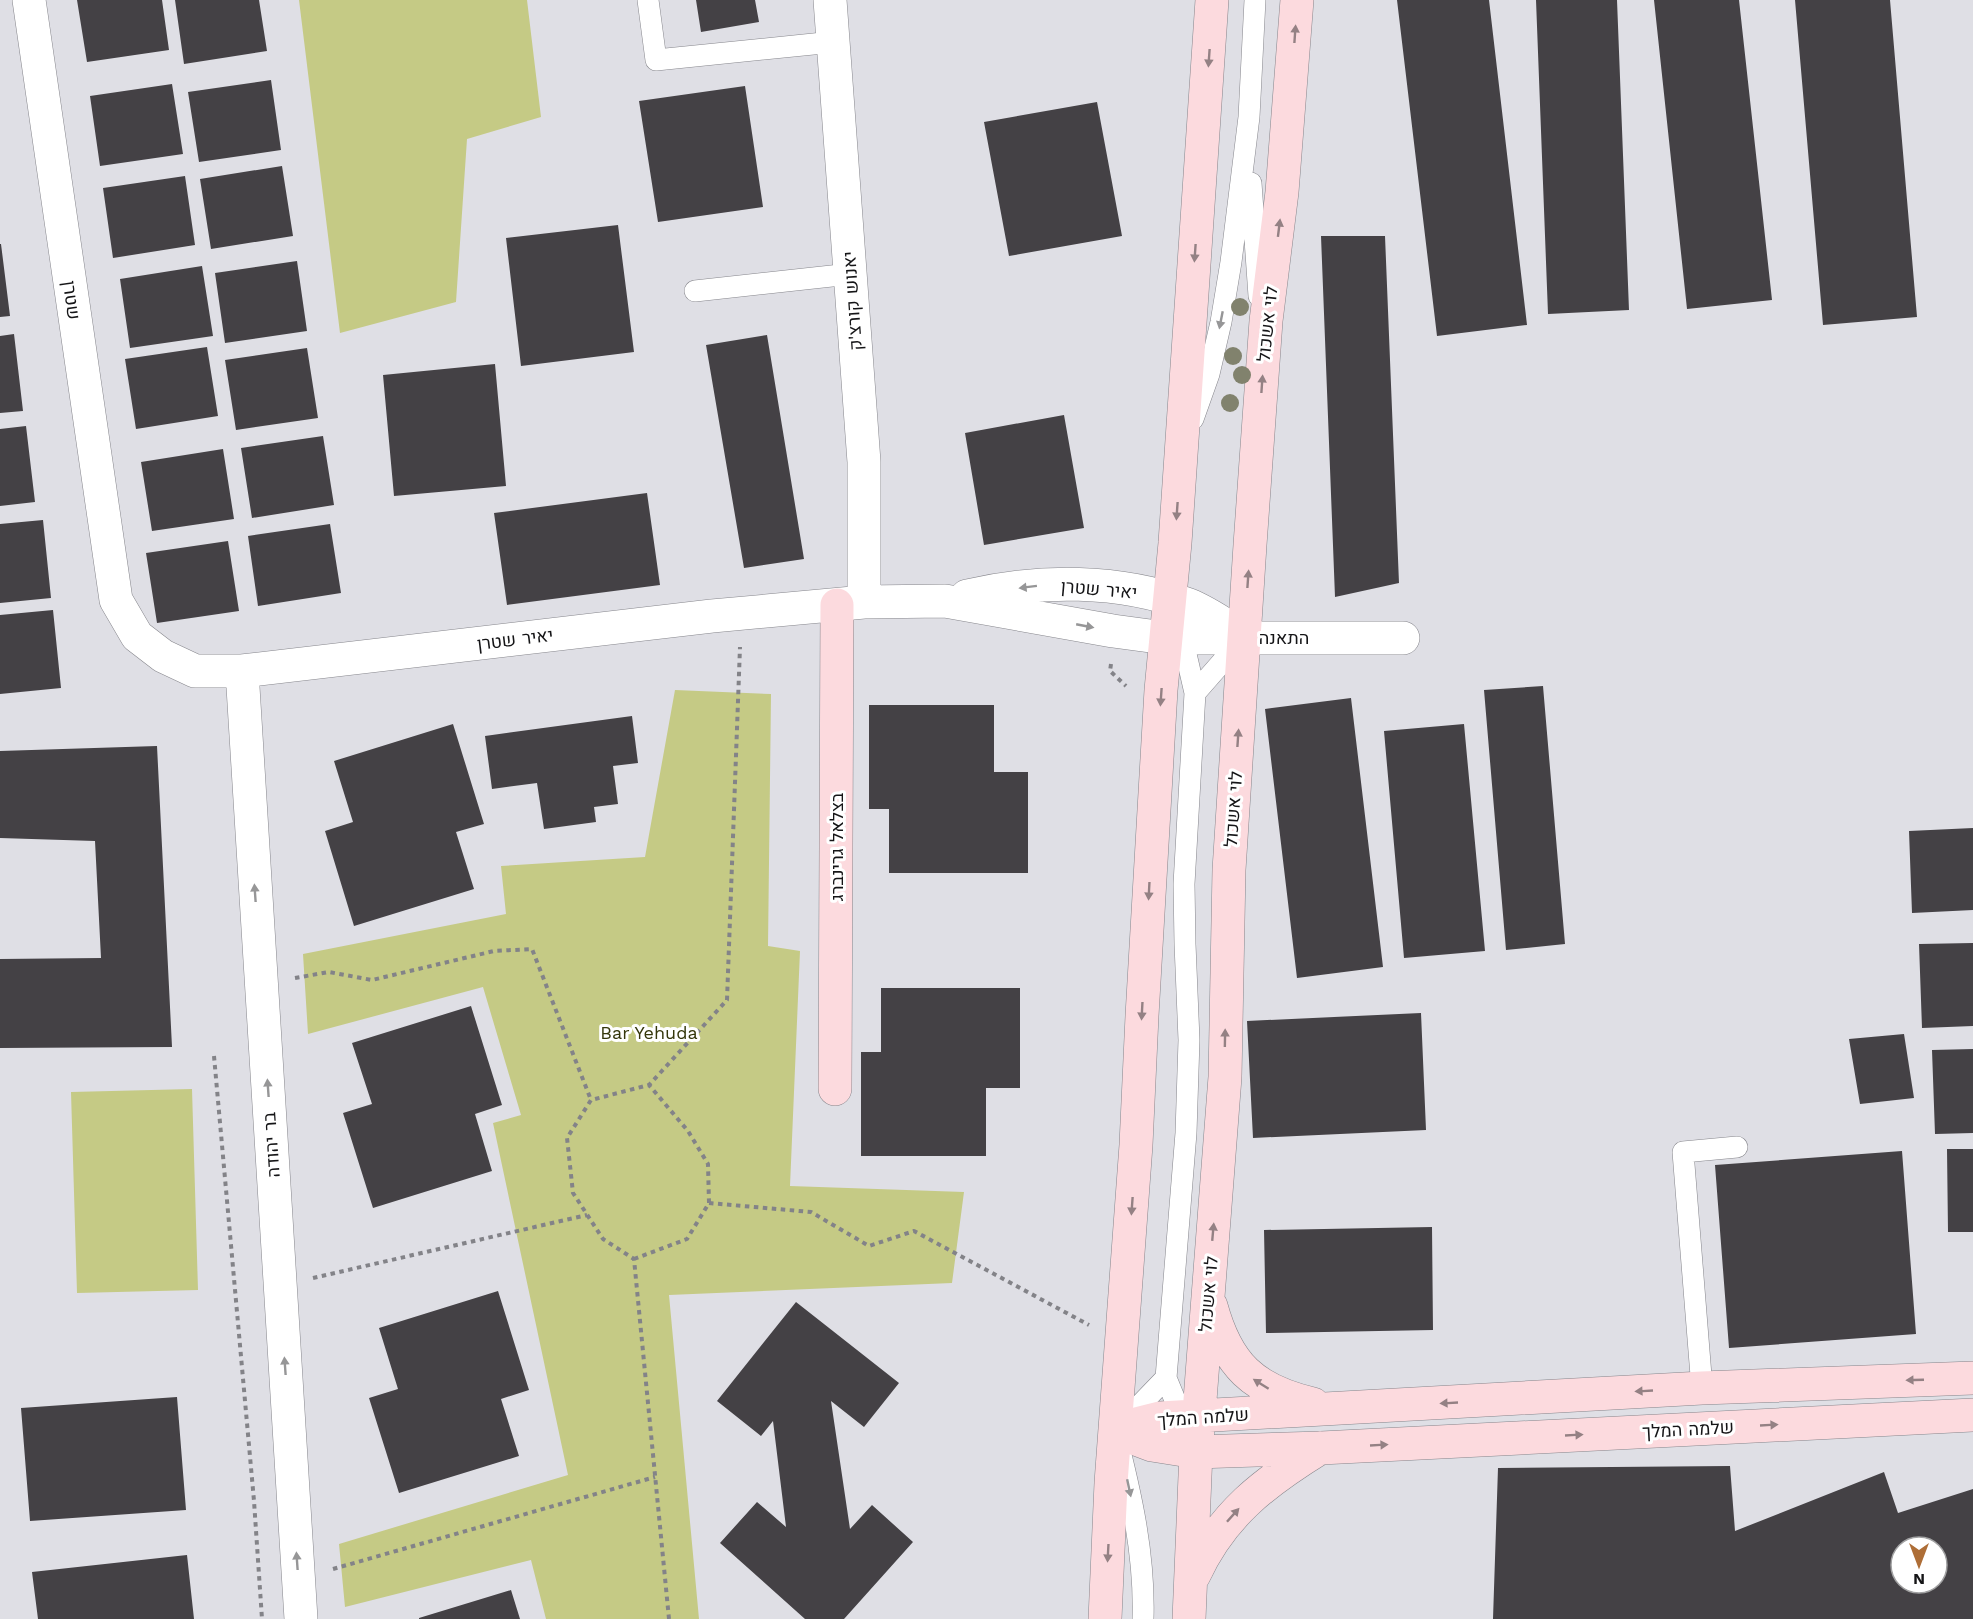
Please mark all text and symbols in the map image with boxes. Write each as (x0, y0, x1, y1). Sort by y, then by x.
one-way arrow (1290, 24, 1300, 43)
one-way arrow (1204, 49, 1214, 68)
one-way arrow (1274, 219, 1283, 238)
one-way arrow (1190, 243, 1200, 262)
street label: יאנוש קורצ'ק (838, 250, 866, 352)
street label: שטרן (59, 279, 85, 321)
street label: לוי אשכול (1253, 285, 1281, 363)
one-way arrow (1216, 311, 1225, 330)
one-way arrow (1257, 375, 1266, 394)
one-way arrow (1172, 501, 1182, 520)
one-way arrow (1244, 569, 1253, 588)
street label: יאיר שטרן (1060, 575, 1138, 603)
one-way arrow (1019, 582, 1038, 591)
one-way arrow (1076, 621, 1095, 630)
street label: יאיר שטרן (476, 624, 554, 654)
street label: התאנה (1259, 627, 1309, 648)
one-way arrow (1156, 687, 1165, 706)
one-way arrow (1233, 729, 1242, 748)
street label: לוי אשכול (1220, 770, 1246, 848)
street label: בצלאל גרינברג (826, 792, 847, 901)
one-way arrow (1144, 882, 1153, 901)
one-way arrow (251, 883, 260, 902)
one-way arrow (1137, 1002, 1147, 1021)
park label: Bar Yehuda (600, 1022, 698, 1043)
one-way arrow (1220, 1028, 1230, 1047)
one-way arrow (263, 1078, 272, 1097)
street label: בר יהודה (258, 1111, 284, 1179)
one-way arrow (1127, 1197, 1137, 1216)
one-way arrow (1208, 1223, 1218, 1242)
street label: לוי אשכול (1194, 1255, 1222, 1333)
one-way arrow (280, 1356, 290, 1375)
one-way arrow (1905, 1375, 1924, 1385)
one-way arrow (1253, 1378, 1269, 1389)
one-way arrow (1635, 1387, 1654, 1396)
one-way arrow (1440, 1398, 1459, 1407)
street label: שלמה המלך (1156, 1403, 1250, 1431)
street label: שלמה המלך (1642, 1416, 1734, 1442)
one-way arrow (1759, 1421, 1778, 1430)
one-way arrow (1564, 1431, 1583, 1440)
one-way arrow (1370, 1440, 1389, 1450)
one-way arrow (1125, 1479, 1134, 1498)
one-way arrow (1225, 1508, 1239, 1522)
north arrow (1889, 1535, 1949, 1595)
one-way arrow (1103, 1543, 1112, 1562)
one-way arrow (292, 1551, 302, 1570)
text: N (1913, 1570, 1925, 1589)

